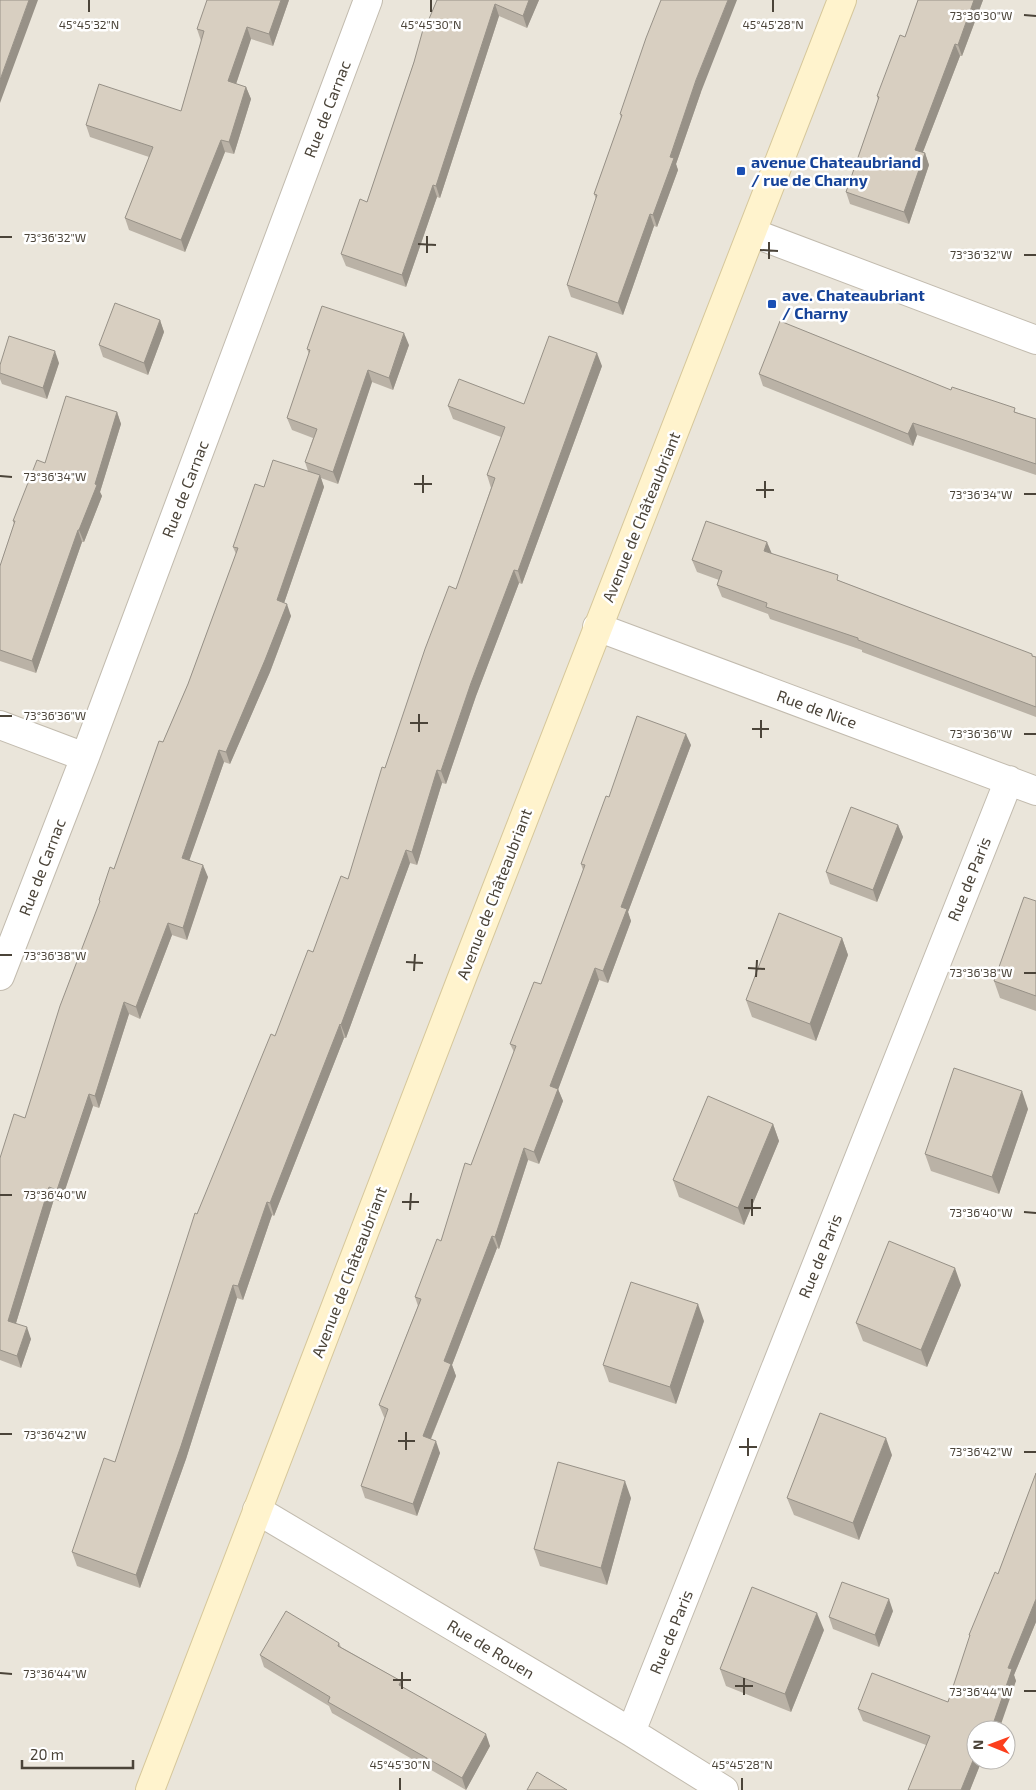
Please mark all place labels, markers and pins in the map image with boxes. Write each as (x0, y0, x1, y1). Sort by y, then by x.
place label: avenue Chateaubriand / rue de Charny (751, 152, 921, 190)
marker: avenue Chateaubriand / rue de Charny (735, 165, 747, 177)
place label: ave. Chateaubriant / Charny (782, 285, 925, 323)
marker: ave. Chateaubriant / Charny (766, 298, 778, 310)

